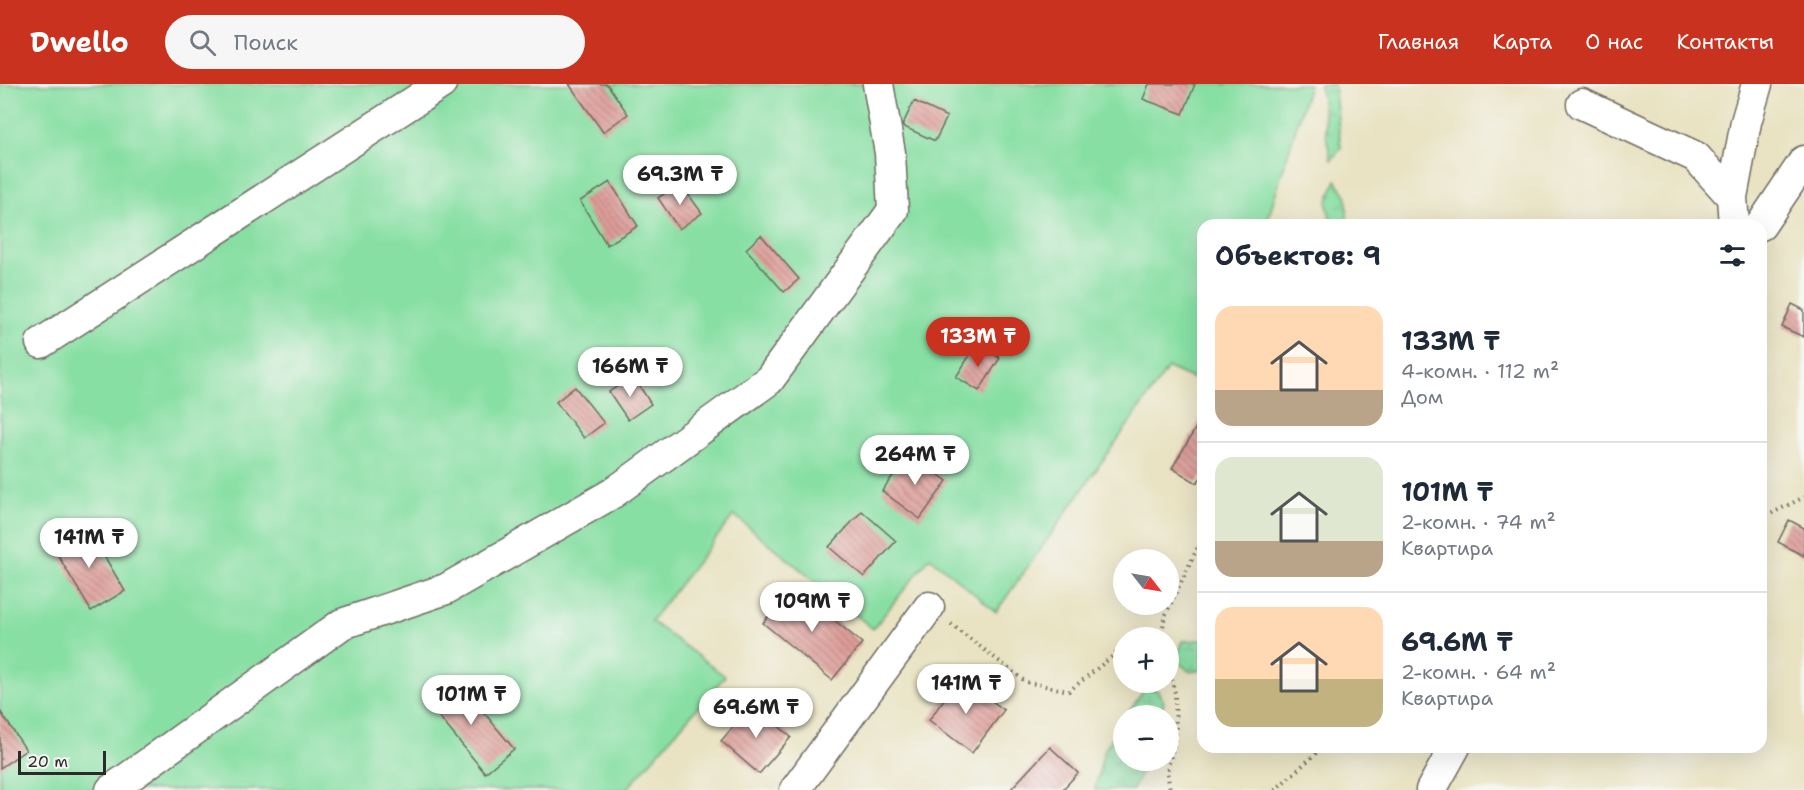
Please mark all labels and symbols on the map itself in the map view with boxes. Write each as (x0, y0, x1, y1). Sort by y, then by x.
pin: 69.3M ₸ (625, 155, 735, 206)
pin: 133M ₸ (929, 317, 1027, 368)
pin: 166M ₸ (581, 347, 679, 398)
pin: 264M ₸ (866, 435, 964, 486)
pin: 141M ₸ (40, 518, 138, 569)
north arrow (1113, 549, 1179, 615)
pin: 109M ₸ (763, 582, 861, 633)
pin: 141M ₸ (917, 664, 1015, 715)
pin: 101M ₸ (422, 675, 520, 726)
pin: 69.6M ₸ (701, 688, 811, 739)
scale bar (18, 748, 106, 776)

